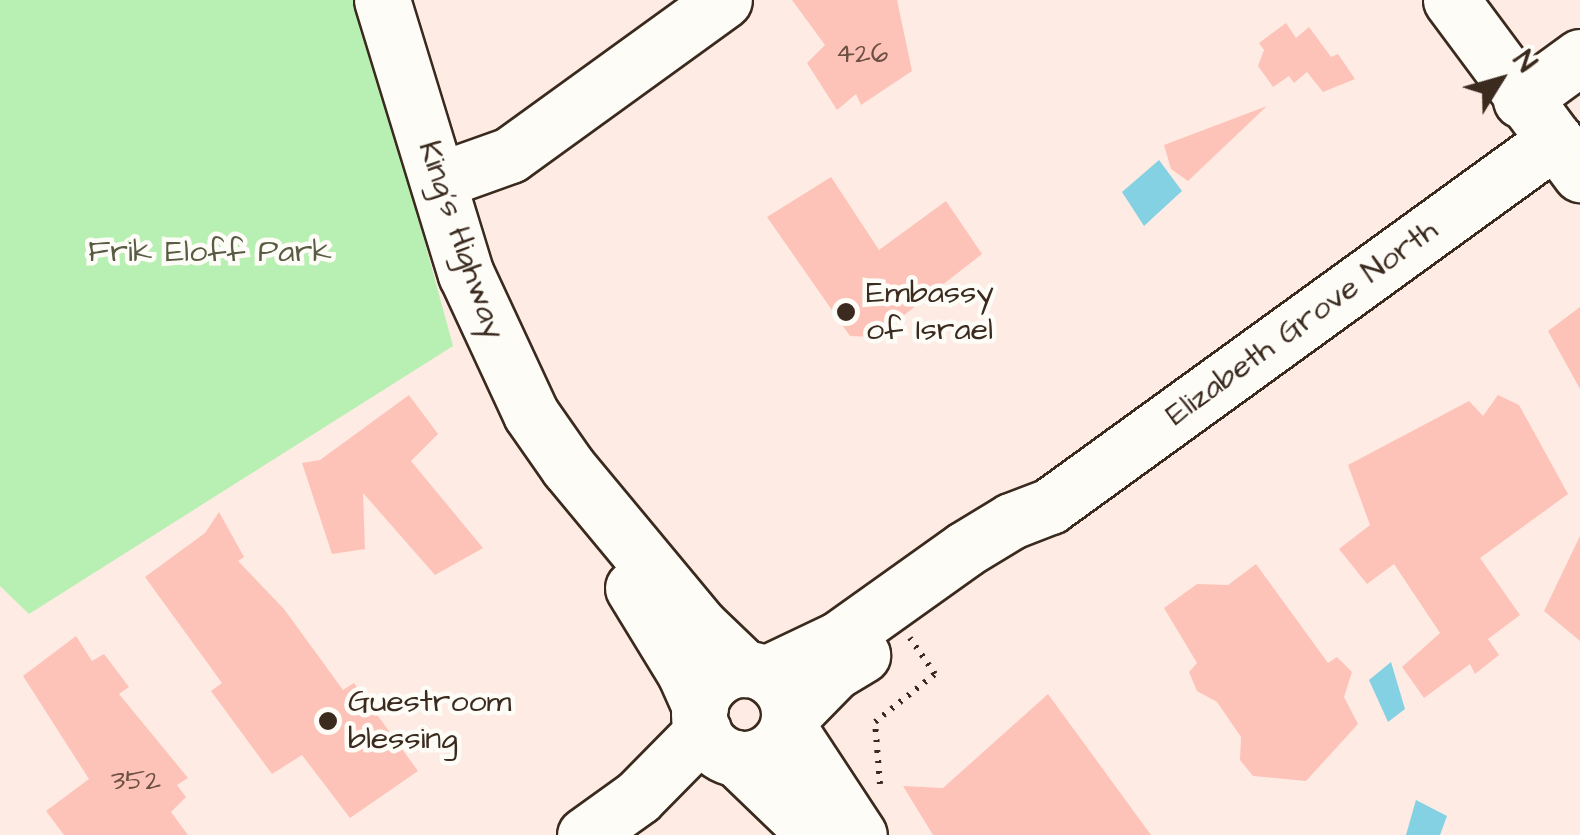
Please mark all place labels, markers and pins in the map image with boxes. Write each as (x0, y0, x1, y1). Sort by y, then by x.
place label: Embassy of Israel (866, 275, 994, 350)
marker: Embassy of Israel (835, 301, 857, 323)
place label: Guestroom blessing (348, 684, 511, 759)
marker: Guestroom blessing (317, 710, 339, 732)

